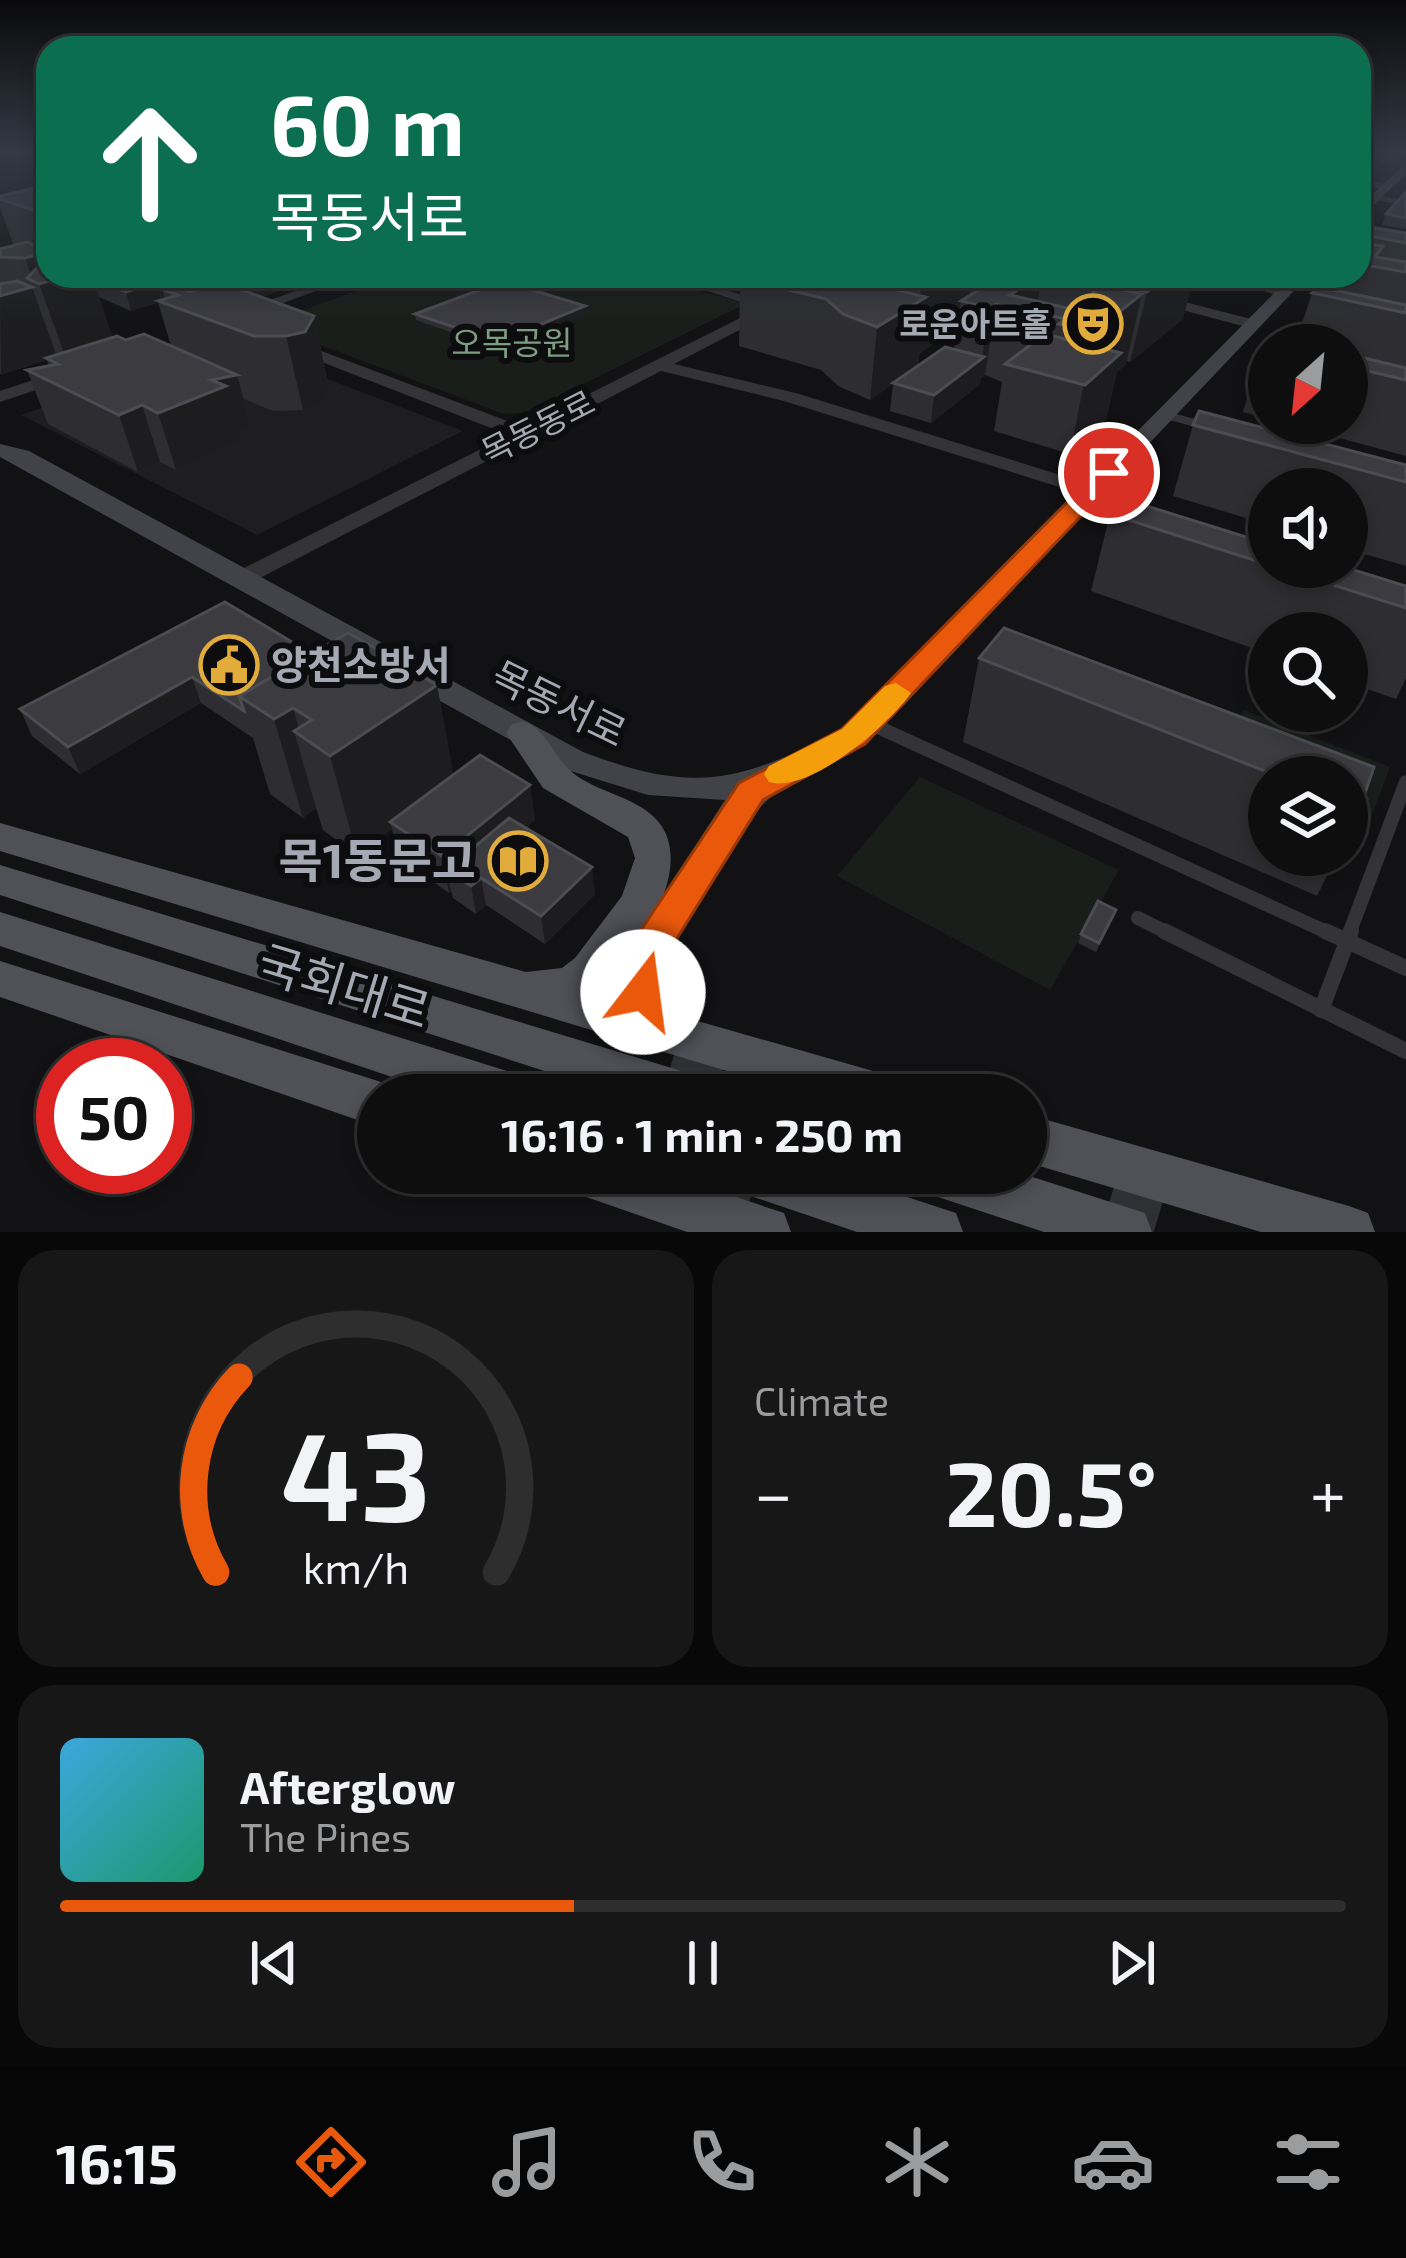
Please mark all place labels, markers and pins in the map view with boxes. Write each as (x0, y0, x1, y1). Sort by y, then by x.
theatre icon: 로운아트홀 (1062, 293, 1124, 355)
place label: 로운아트홀 (899, 303, 1051, 343)
pin (1058, 422, 1160, 524)
public building icon: 양천소방서 (198, 634, 260, 696)
place label: 양천소방서 (271, 640, 450, 687)
place label: 목1동문고 (279, 830, 476, 888)
library icon: 목1동문고 (487, 830, 549, 892)

